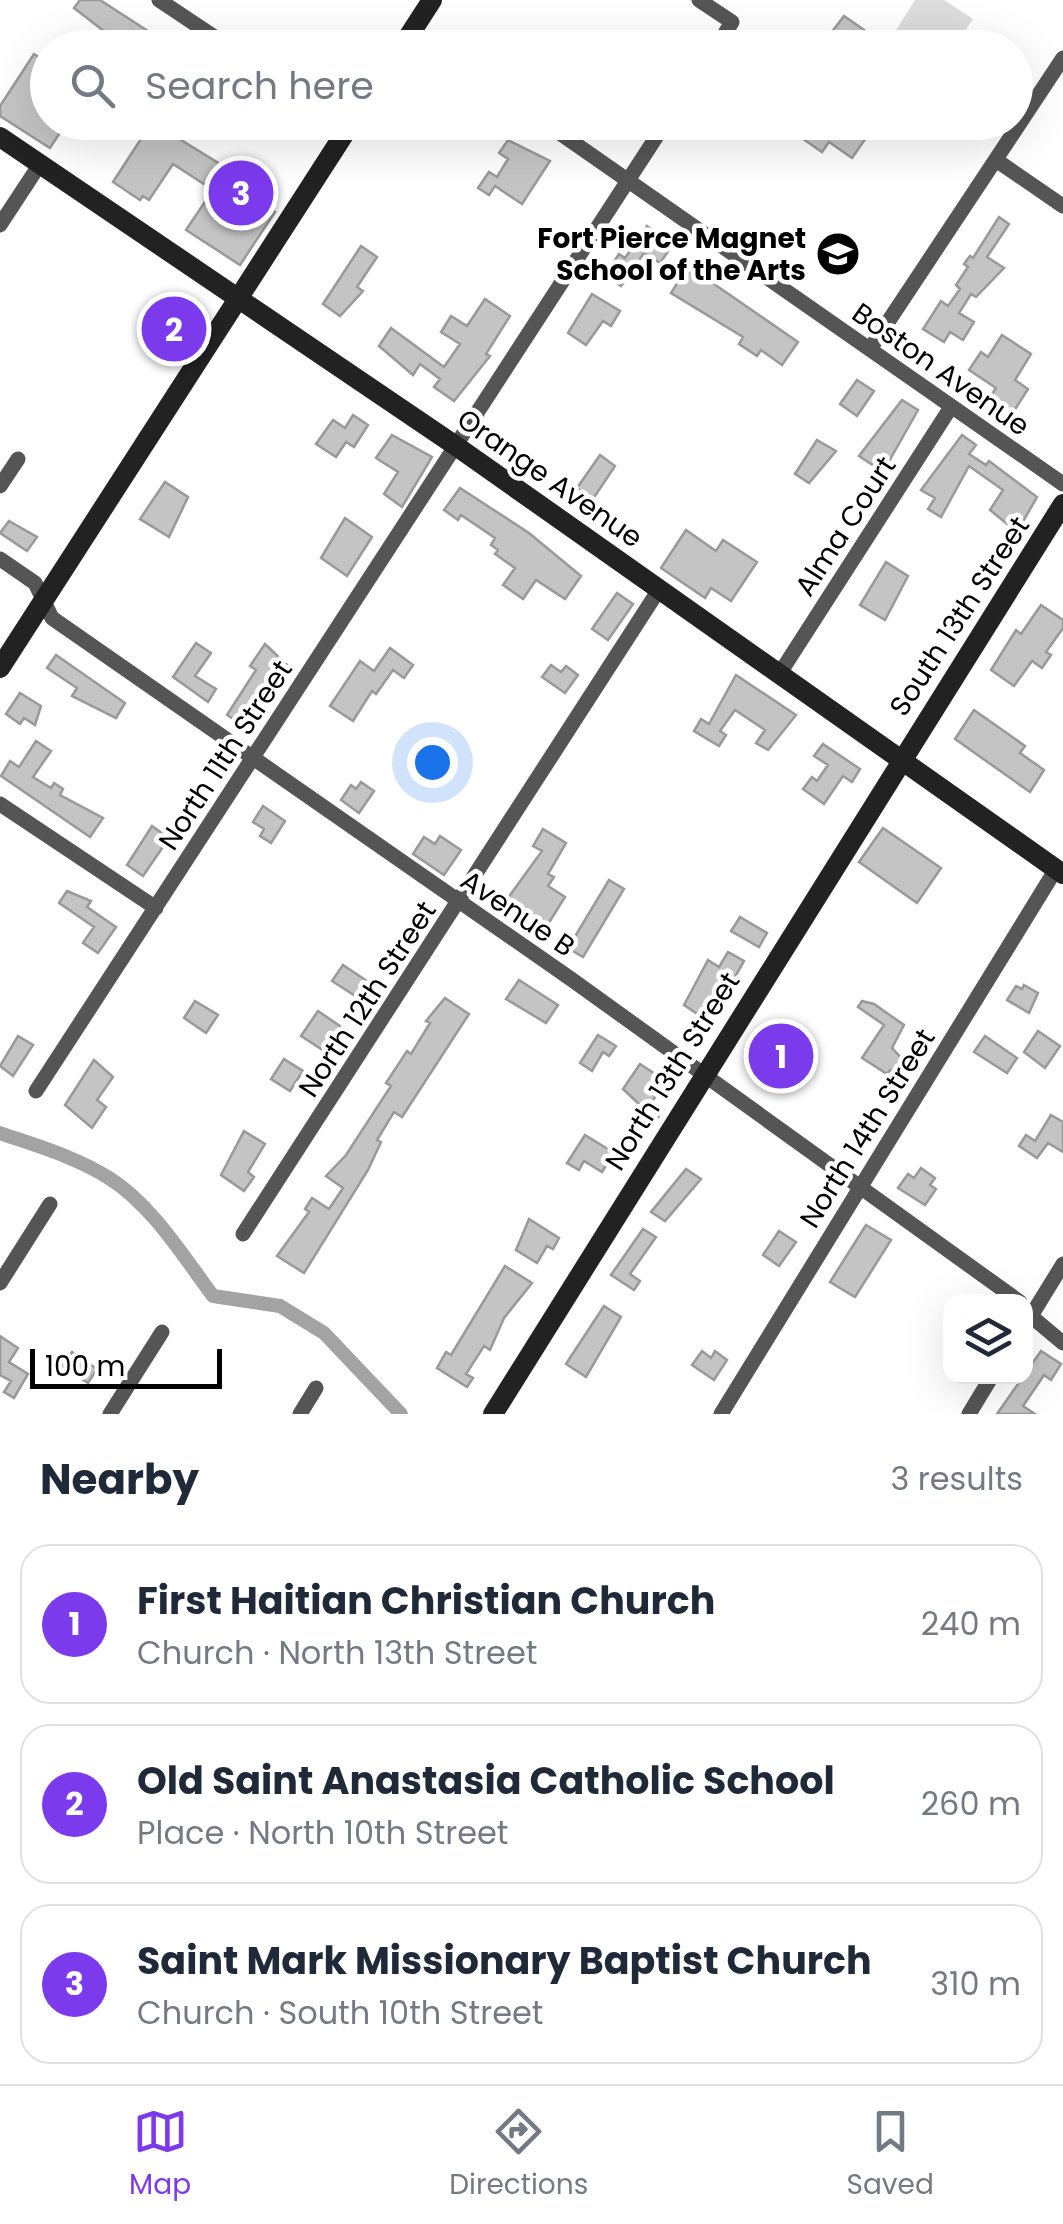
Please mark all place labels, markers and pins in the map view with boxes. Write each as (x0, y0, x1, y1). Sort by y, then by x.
pin: 3 (208, 156, 274, 230)
place label: Fort Pierce Magnet School of the Arts (537, 219, 806, 290)
school or university icon: Fort Pierce Magnet School of the Arts (815, 231, 861, 277)
pin: 2 (142, 292, 206, 366)
pin: 1 (748, 1018, 814, 1094)

